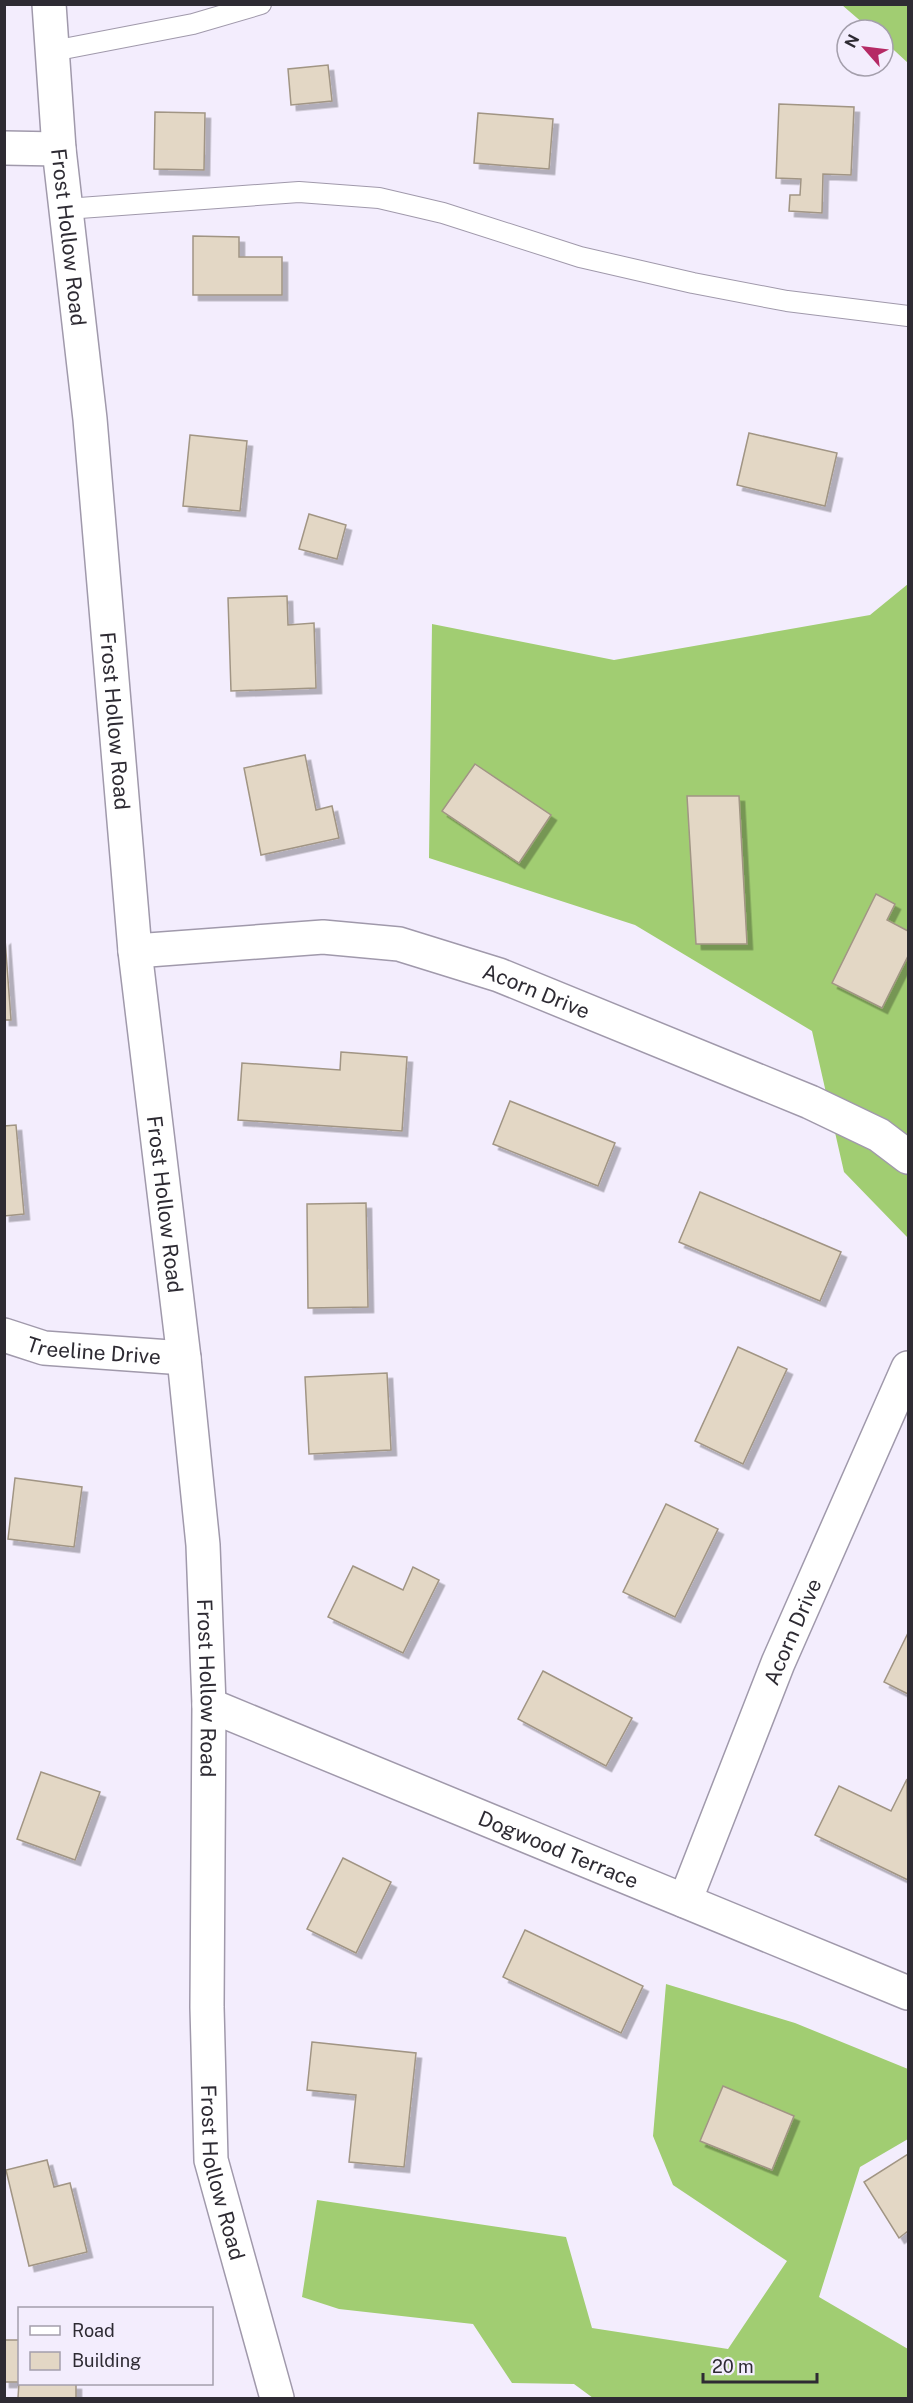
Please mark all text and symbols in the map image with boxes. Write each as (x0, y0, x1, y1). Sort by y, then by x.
north arrow (835, 18, 895, 78)
text: N (841, 31, 864, 51)
street label: Frost Hollow Road (47, 147, 92, 327)
street label: Frost Hollow Road (96, 631, 136, 811)
street label: Acorn Drive (480, 958, 594, 1023)
street label: Frost Hollow Road (142, 1114, 189, 1294)
street label: Treeline Drive (24, 1331, 162, 1369)
street label: Acorn Drive (758, 1574, 826, 1688)
street label: Frost Hollow Road (193, 1598, 222, 1777)
street label: Dogwood Terrace (475, 1805, 642, 1893)
street label: Frost Hollow Road (197, 2084, 251, 2263)
legend (18, 2307, 213, 2385)
text: Road (72, 2320, 115, 2341)
scale bar (703, 2346, 817, 2384)
text: Building (72, 2350, 141, 2371)
text: 20 m (712, 2356, 754, 2377)

